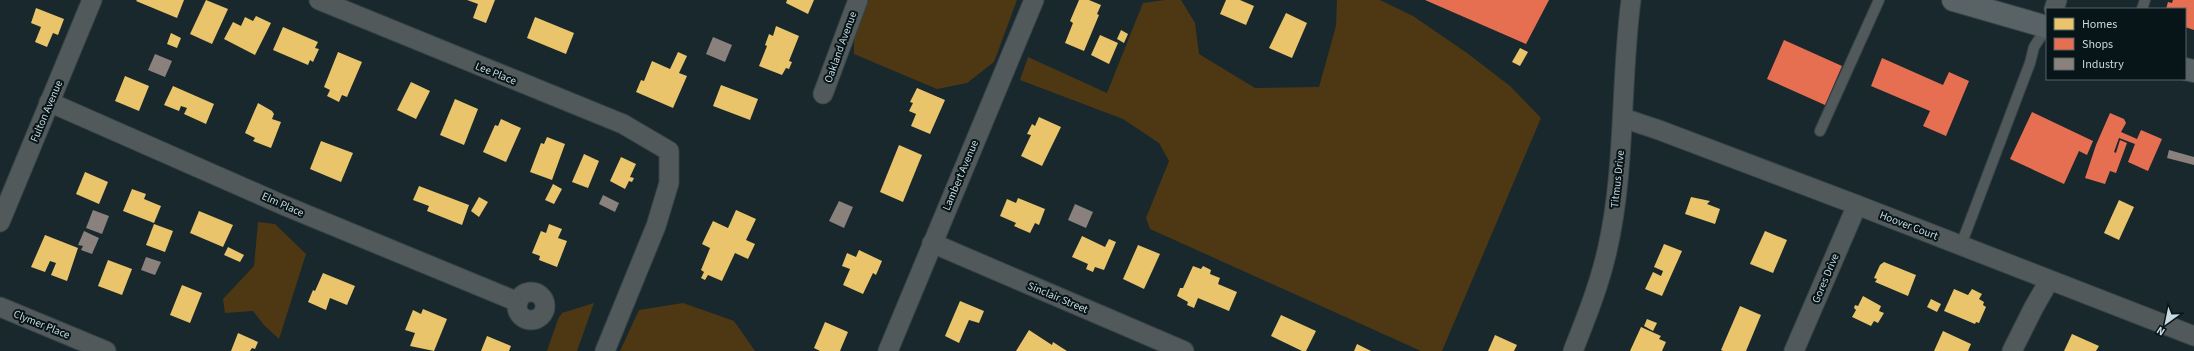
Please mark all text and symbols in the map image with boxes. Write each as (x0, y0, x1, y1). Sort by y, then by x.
legend (2046, 8, 2186, 80)
street label: Oakland Avenue (821, 9, 861, 85)
text: Homes (2082, 16, 2117, 33)
text: Shops (2082, 36, 2113, 53)
text: Industry (2082, 56, 2124, 73)
street label: Lee Place (473, 58, 519, 89)
street label: Fulton Avenue (27, 78, 66, 144)
street label: Lambert Avenue (939, 137, 982, 213)
street label: Titmus Drive (1607, 149, 1628, 209)
street label: Elm Place (259, 189, 307, 221)
street label: Hoover Court (1877, 207, 1940, 244)
street label: Gores Drive (1808, 251, 1843, 305)
street label: Sinclair Street (1025, 278, 1091, 317)
north arrow (2146, 303, 2186, 343)
street label: Clymer Place (11, 306, 73, 343)
text: N (2154, 323, 2168, 339)

